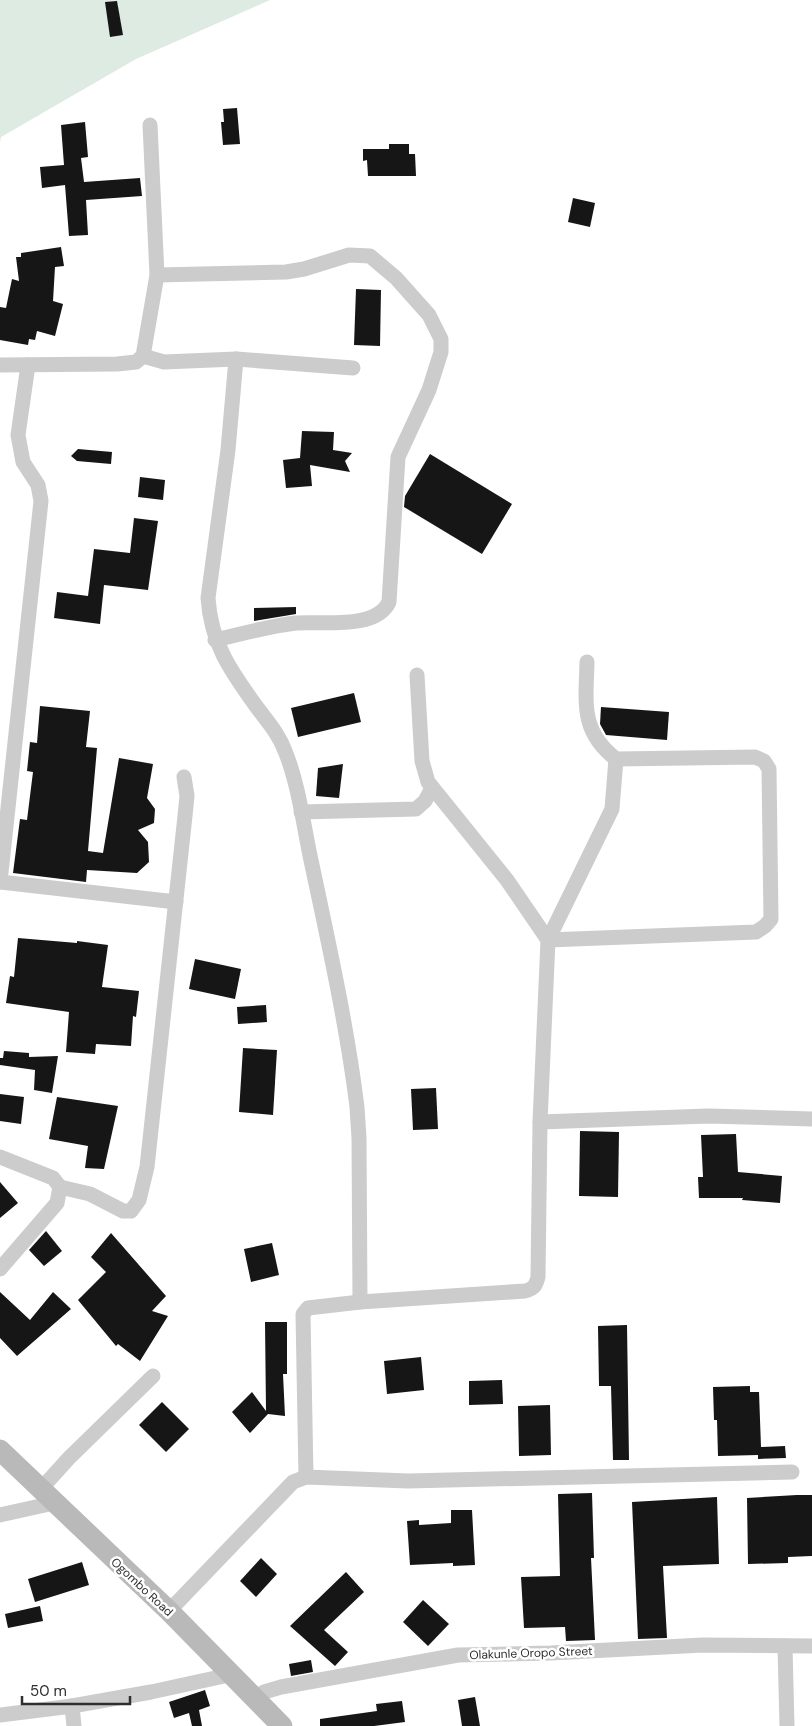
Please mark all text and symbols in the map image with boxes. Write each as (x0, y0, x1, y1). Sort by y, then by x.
street label: Ogombo Road (108, 1554, 176, 1620)
street label: Olakunle Oropo Street (469, 1643, 593, 1663)
scale bar (22, 1674, 130, 1706)
text: 50 m (30, 1681, 67, 1701)

